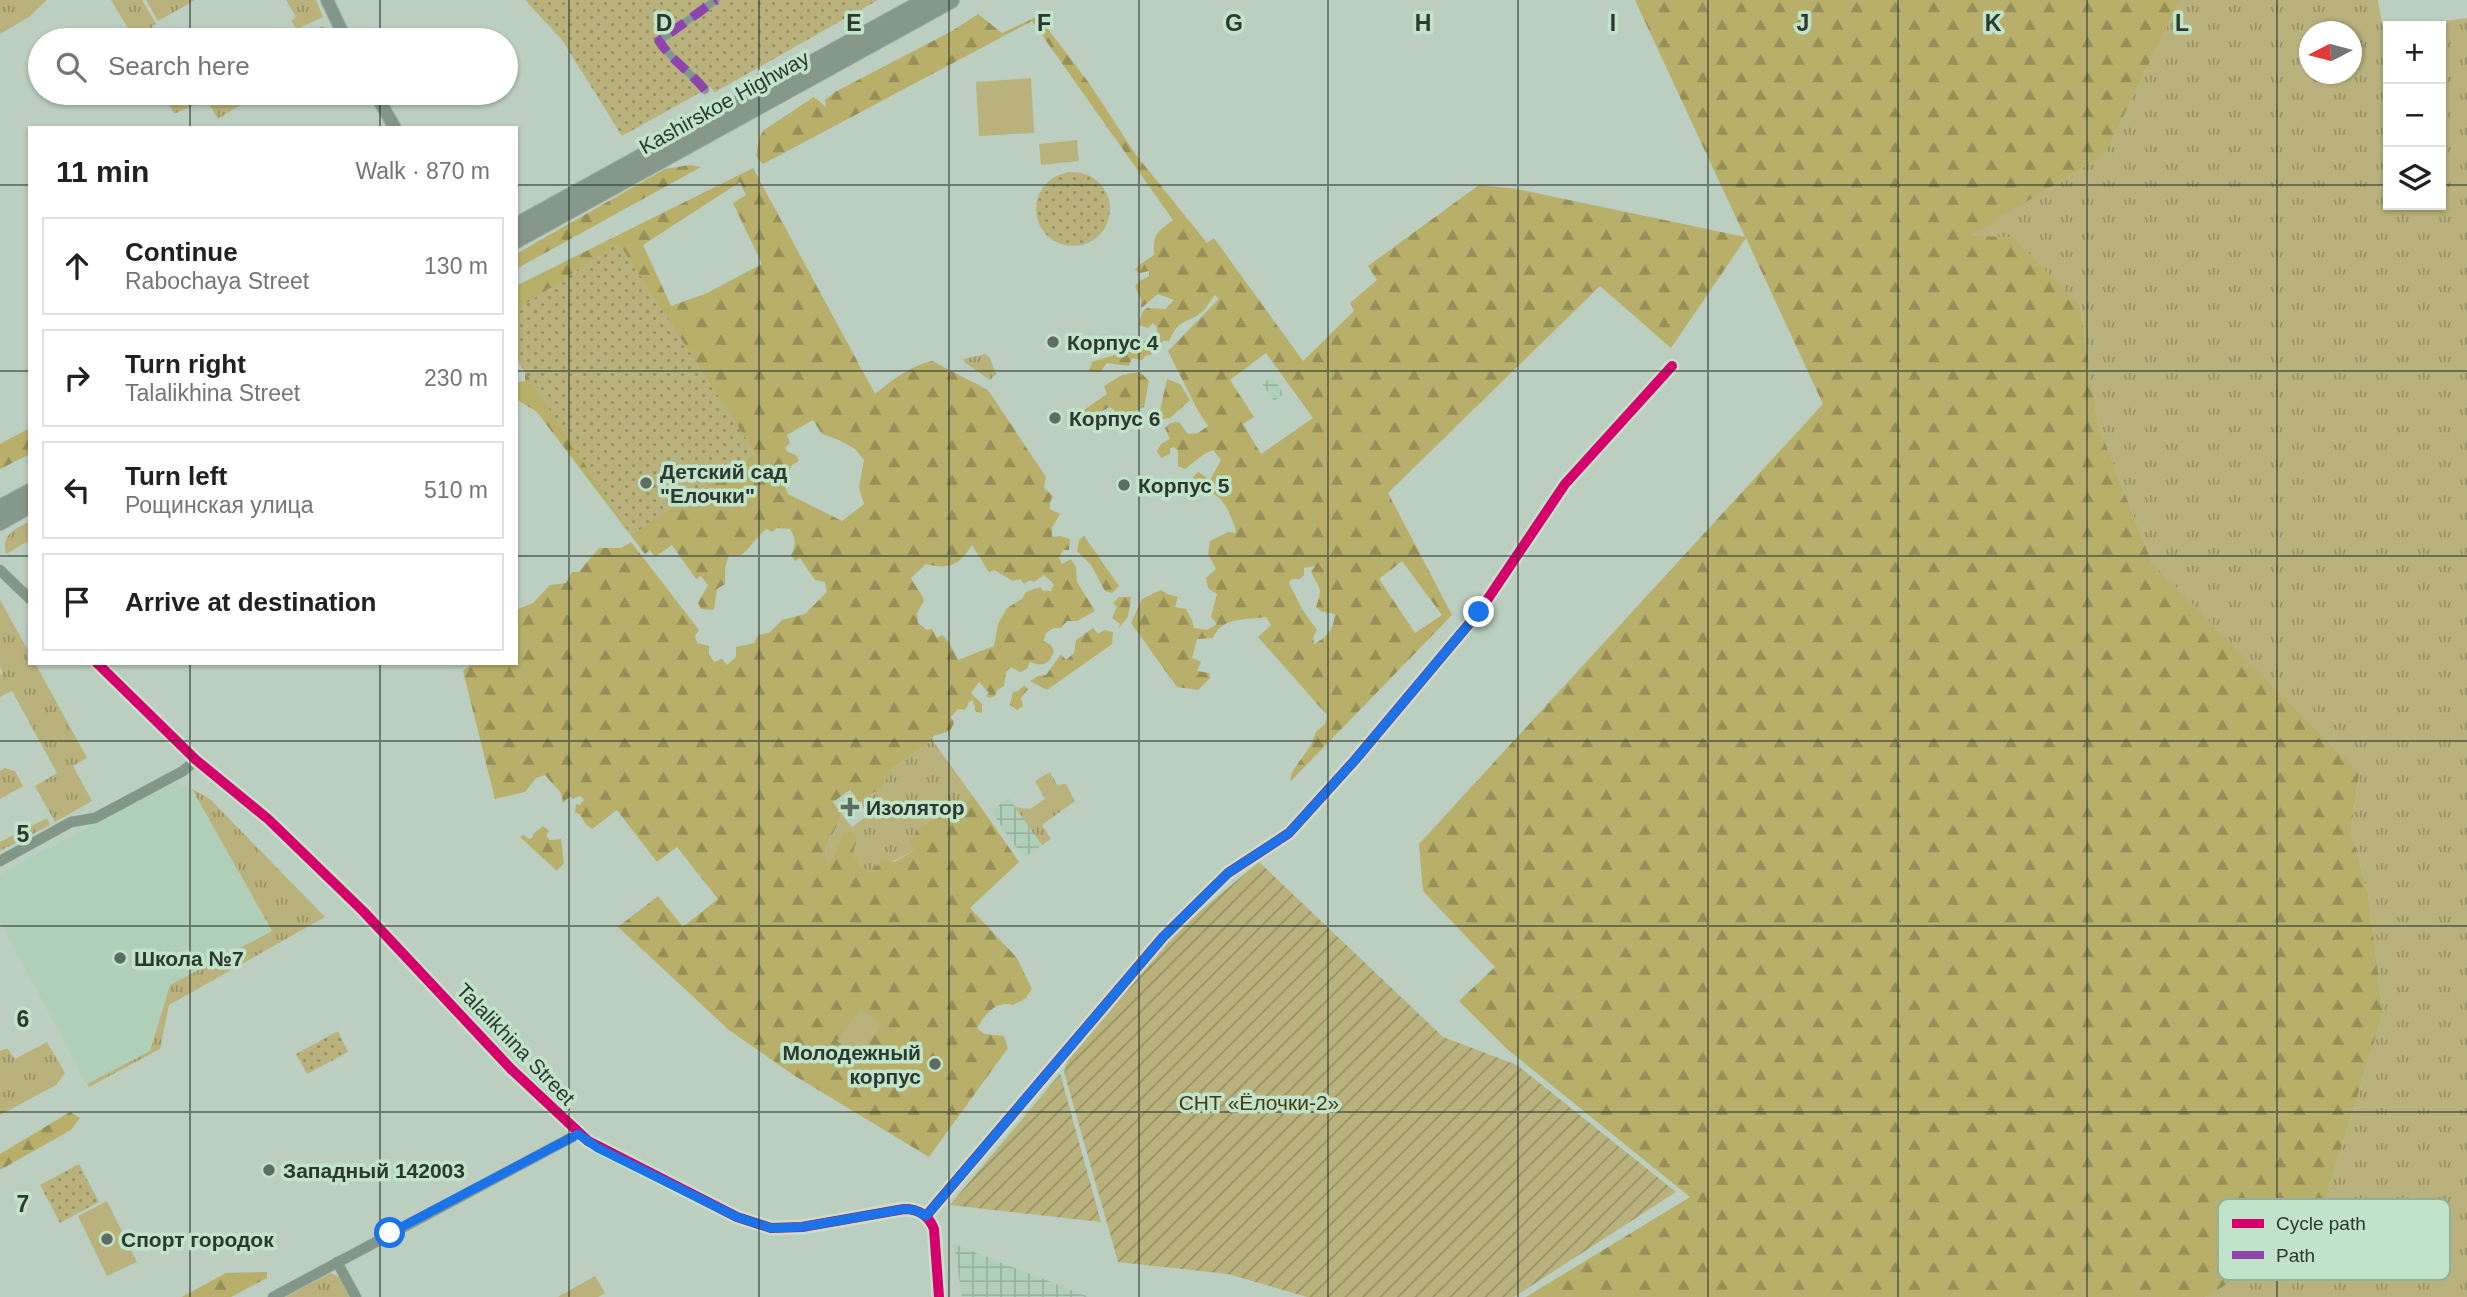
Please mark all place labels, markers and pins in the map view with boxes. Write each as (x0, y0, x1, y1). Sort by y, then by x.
place label: Корпус 4 (1067, 331, 1159, 354)
marker: Корпус 4 (1045, 334, 1061, 350)
place label: Корпус 6 (1069, 407, 1161, 430)
marker: Корпус 6 (1047, 410, 1063, 426)
place label: Детский сад "Елочки" (660, 460, 787, 507)
place label: Корпус 5 (1138, 474, 1230, 497)
marker: Детский сад "Елочки" (638, 475, 654, 491)
marker: Корпус 5 (1116, 477, 1132, 493)
place label: Изолятор (866, 796, 965, 819)
marker: Изолятор (840, 797, 860, 817)
place label: Школа №7 (134, 947, 244, 970)
marker: Школа №7 (112, 950, 128, 966)
place label: Молодежный корпус (782, 1041, 921, 1088)
marker: Молодежный корпус (927, 1056, 943, 1072)
place label: Западный 142003 (283, 1159, 465, 1182)
marker: Западный 142003 (261, 1162, 277, 1178)
place label: Спорт городок (121, 1228, 274, 1251)
marker: Спорт городок (99, 1231, 115, 1247)

